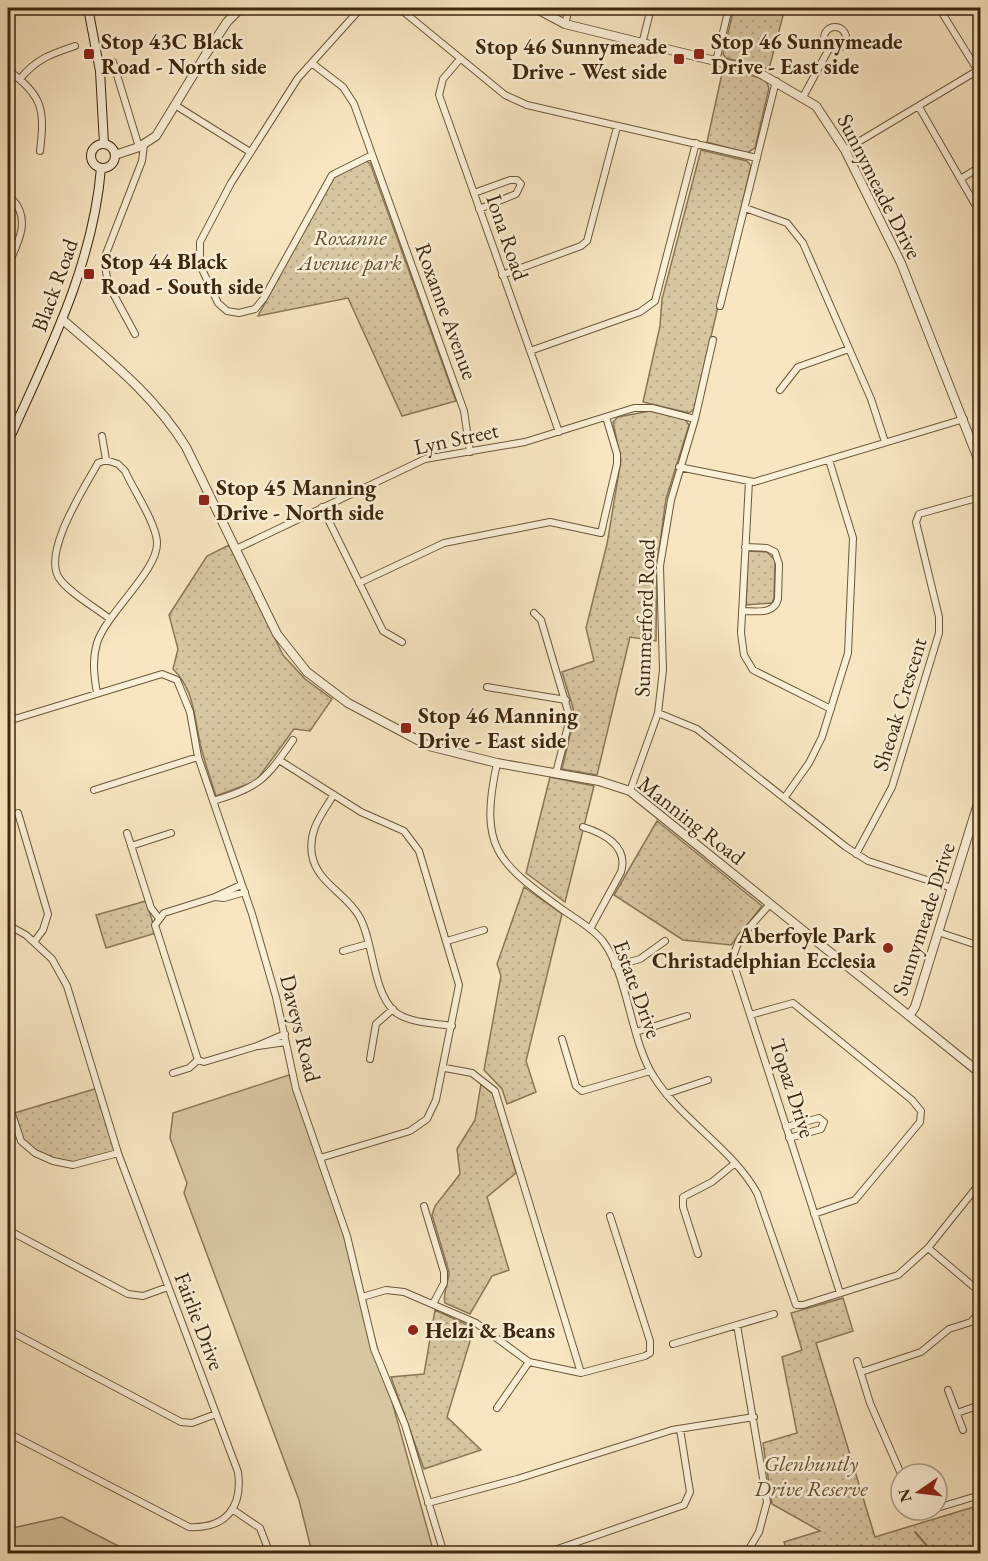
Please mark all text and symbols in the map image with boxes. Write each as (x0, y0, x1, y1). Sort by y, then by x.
place label: Stop 43C Black Road - North side (101, 27, 266, 81)
place label: Stop 46 Sunnymeade Drive - East side (711, 27, 902, 81)
place label: Stop 46 Sunnymeade Drive - West side (476, 32, 667, 86)
marker: Stop 43C Black Road - North side (82, 47, 96, 61)
marker: Stop 46 Sunnymeade Drive - East side (692, 47, 706, 61)
marker: Stop 46 Sunnymeade Drive - West side (672, 52, 686, 66)
street label: Sunnymeade Drive (830, 109, 929, 264)
street label: Iona Road (479, 190, 536, 285)
park label: Roxanne Avenue park (296, 223, 402, 277)
street label: Black Road (24, 234, 85, 336)
street label: Roxanne Avenue (408, 239, 485, 384)
place label: Stop 44 Black Road - South side (101, 247, 263, 301)
marker: Stop 44 Black Road - South side (82, 267, 96, 281)
street label: Lyn Street (411, 415, 501, 462)
place label: Stop 45 Manning Drive - North side (216, 473, 384, 527)
marker: Stop 45 Manning Drive - North side (197, 493, 211, 507)
street label: Summerford Road (627, 538, 662, 698)
street label: Sheoak Crescent (865, 634, 934, 774)
place label: Stop 46 Manning Drive - East side (418, 701, 579, 755)
marker: Stop 46 Manning Drive - East side (399, 721, 413, 735)
street label: Manning Road (632, 769, 752, 872)
street label: Sunnymeade Drive (885, 838, 962, 999)
place label: Aberfoyle Park Christadelphian Ecclesia (652, 921, 877, 975)
street label: Estate Drive (606, 936, 669, 1042)
marker: Aberfoyle Park Christadelphian Ecclesia (881, 941, 895, 955)
street label: Daveys Road (273, 971, 328, 1086)
street label: Topaz Drive (763, 1035, 822, 1142)
street label: Fairlie Drive (168, 1268, 232, 1375)
place label: Helzi & Beans (425, 1316, 555, 1345)
marker: Helzi & Beans (406, 1323, 420, 1337)
park label: Glenhuntly Drive Reserve (753, 1449, 868, 1503)
north arrow (889, 1462, 949, 1522)
text: N (893, 1487, 917, 1504)

